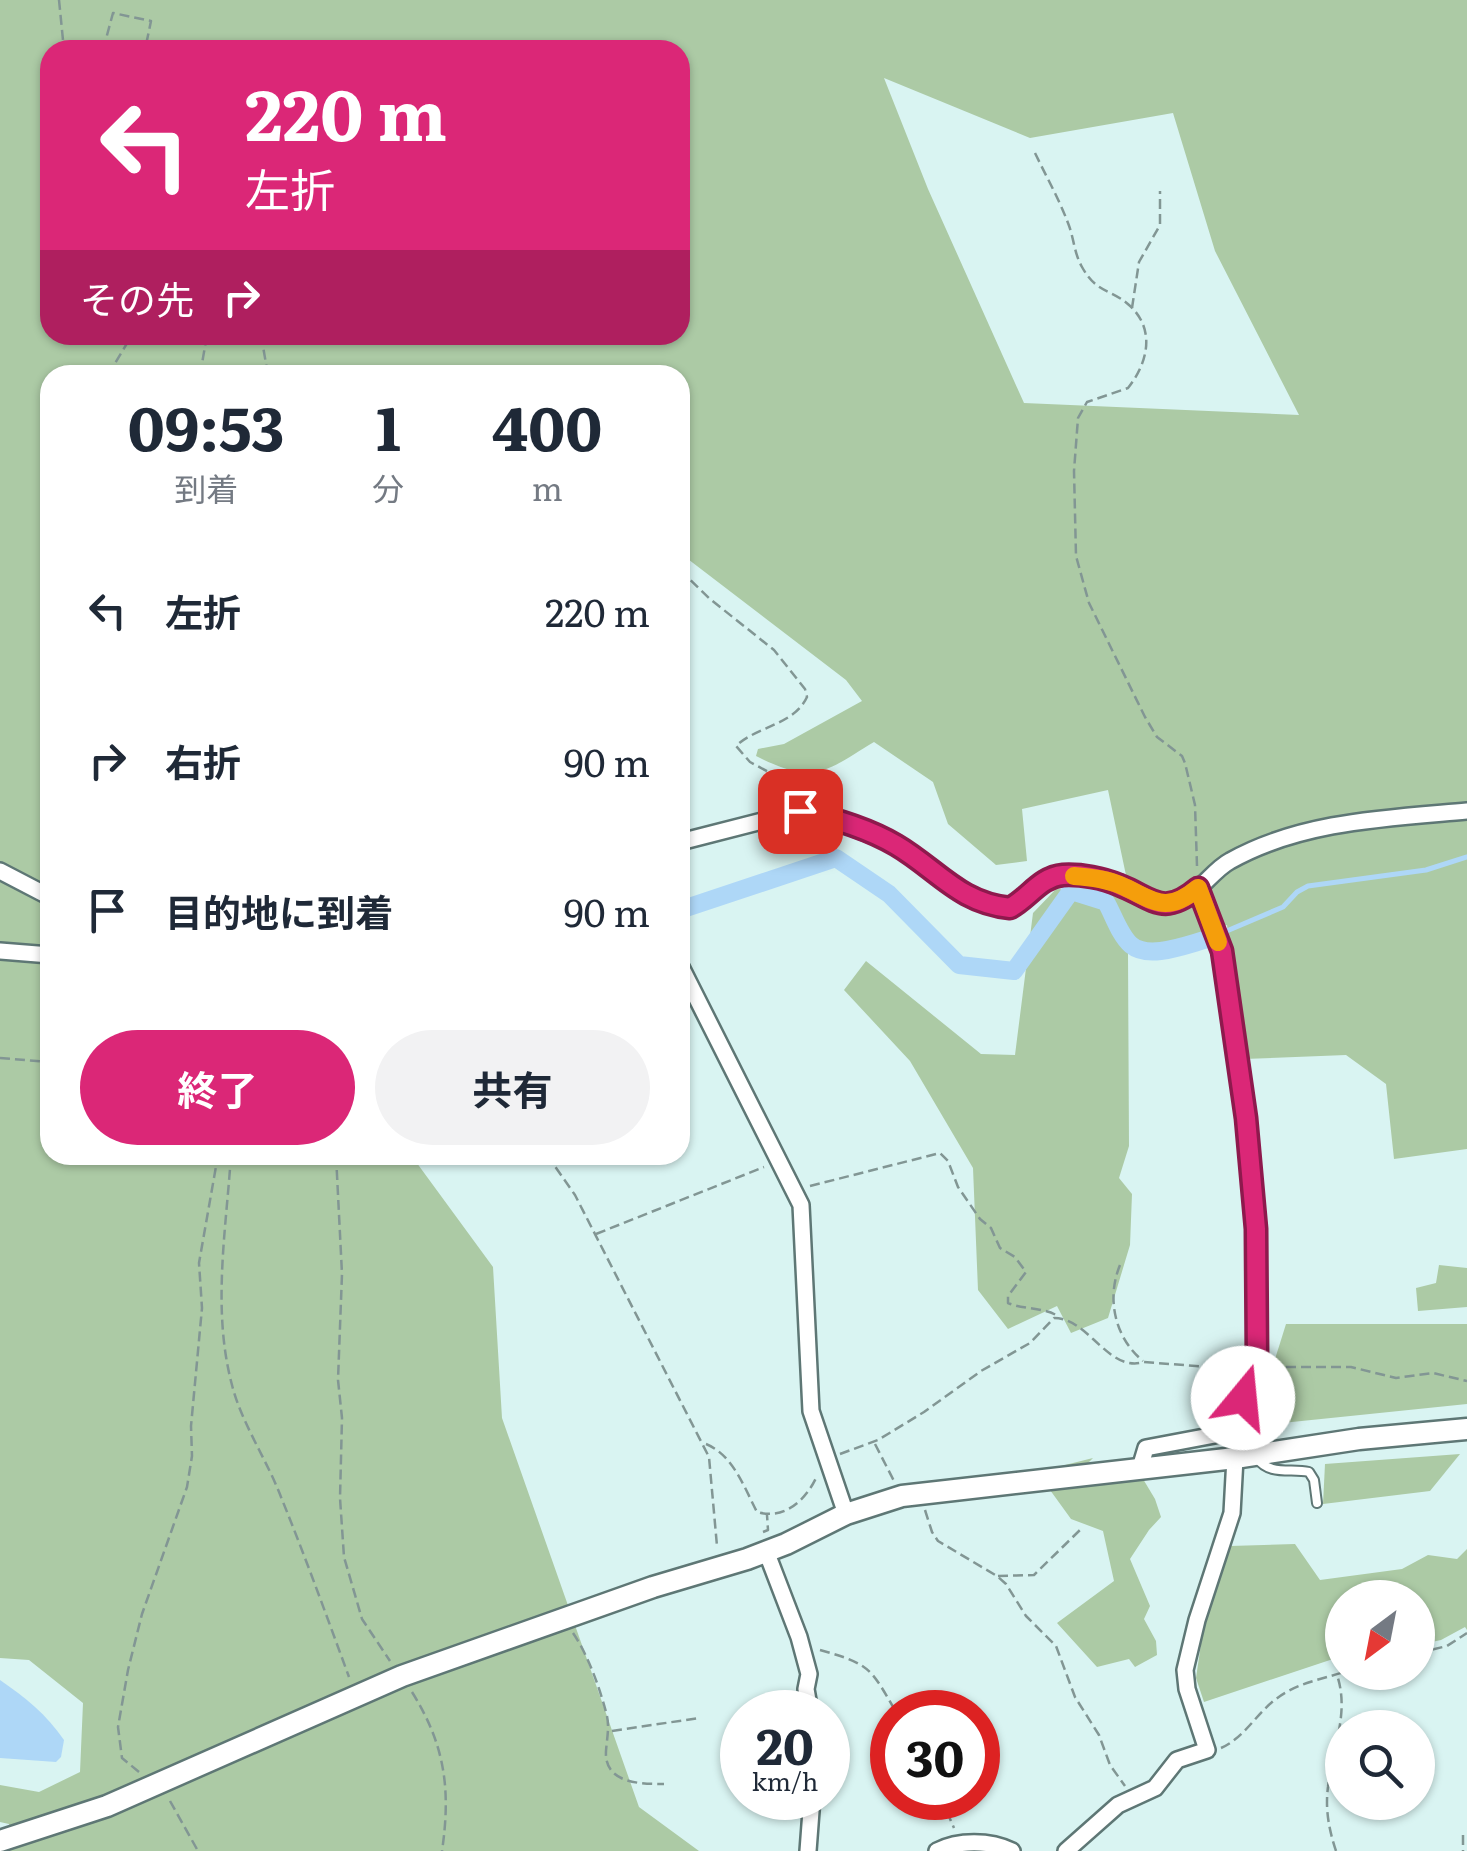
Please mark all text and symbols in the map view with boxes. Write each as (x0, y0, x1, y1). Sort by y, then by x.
text: 220 m (245, 59, 447, 163)
icon: left (80, 80, 210, 210)
text: 左折 (245, 154, 335, 221)
text: その先 (80, 269, 194, 326)
icon: right (214, 270, 269, 325)
text: 09:53 (128, 380, 285, 469)
text: 1 (376, 380, 401, 469)
text: 400 (492, 380, 602, 469)
text: 到着 (174, 463, 238, 511)
text: 分 (372, 463, 404, 511)
text: m (532, 463, 563, 511)
text: 左折 (165, 582, 241, 639)
text: 220 m (545, 582, 650, 639)
icon: left (80, 583, 135, 638)
text: 右折 (165, 732, 241, 789)
text: 90 m (564, 732, 650, 789)
icon: right (80, 733, 135, 788)
pin (758, 769, 843, 854)
icon: arrive (773, 784, 828, 839)
text: 目的地に到着 (165, 882, 393, 939)
text: 90 m (564, 882, 650, 939)
icon: arrive (80, 883, 135, 938)
button: 終了 (80, 1030, 355, 1145)
button: 共有 (375, 1030, 650, 1145)
position arrow (1191, 1346, 1295, 1450)
north arrow (1325, 1580, 1435, 1690)
map controls (1325, 1580, 1435, 1820)
speed limit sign: 30 (870, 1690, 1000, 1820)
text: 20 (756, 1706, 814, 1780)
button: search (1325, 1710, 1435, 1820)
text: km/h (752, 1762, 818, 1799)

